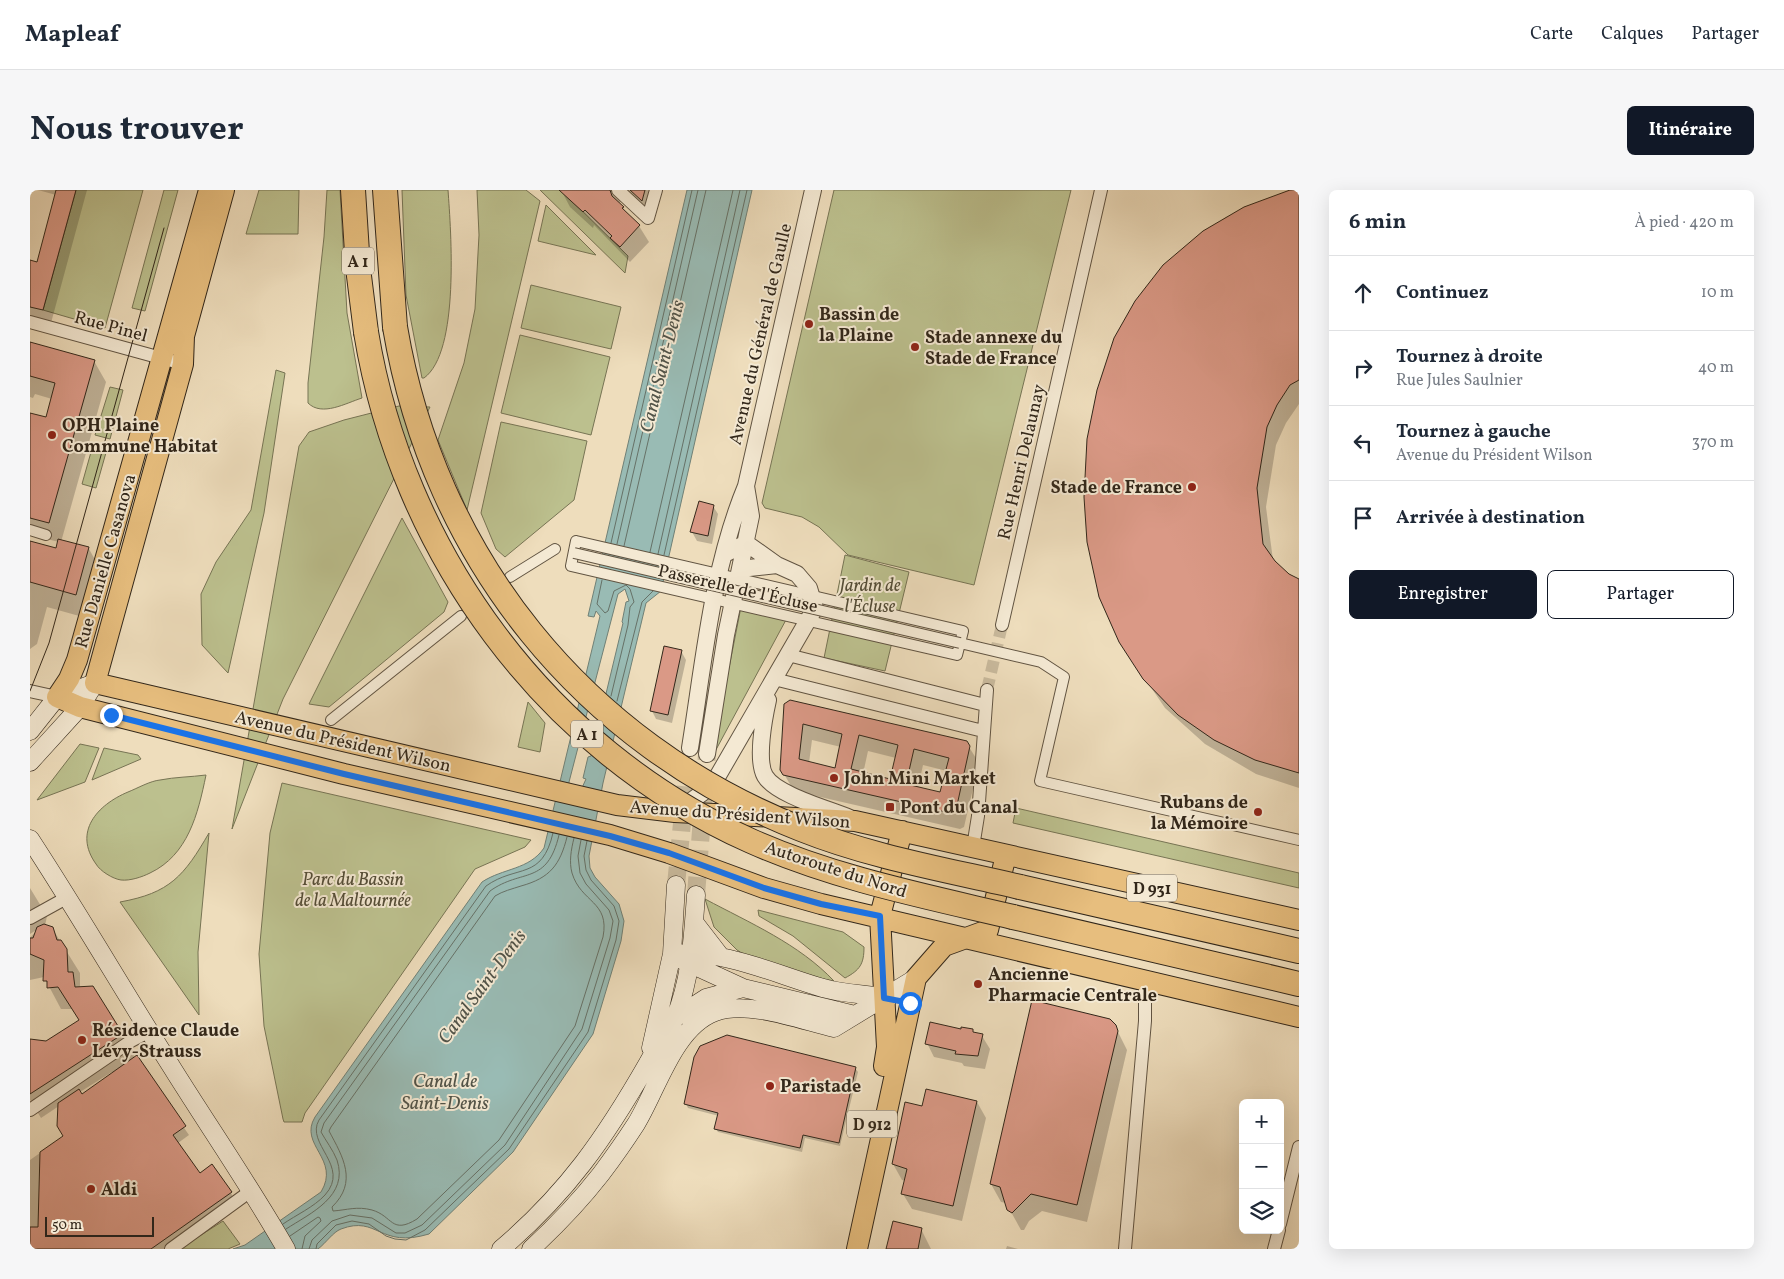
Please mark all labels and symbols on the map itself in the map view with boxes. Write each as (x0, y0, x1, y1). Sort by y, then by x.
street label: Avenue du Général de Gaulle (724, 221, 799, 448)
road number: A 1 (342, 248, 374, 274)
water label: Canal Saint-Denis (634, 298, 692, 435)
place label: Bassin de la Plaine (819, 303, 899, 349)
street label: Rue Pinel (71, 306, 150, 349)
marker: Bassin de la Plaine (803, 318, 815, 330)
place label: Stade annexe du Stade de France (925, 326, 1062, 372)
marker: Stade annexe du Stade de France (909, 341, 921, 353)
street label: Rue Henri Delaunay (992, 382, 1053, 543)
place label: OPH Plaine Commune Habitat (62, 414, 218, 460)
marker: OPH Plaine Commune Habitat (46, 429, 58, 441)
street label: Rue Danielle Casanova (70, 471, 143, 652)
place label: Stade de France (1050, 476, 1182, 501)
marker: Stade de France (1186, 481, 1198, 493)
street label: Passerelle de l'Écluse (655, 559, 820, 620)
park label: Jardin de l'Écluse (837, 574, 901, 620)
route end (100, 704, 123, 727)
street label: Avenue du Président Wilson (232, 705, 453, 780)
road number: A 1 (571, 720, 603, 748)
place label: John Mini Market (843, 767, 996, 792)
marker: John Mini Market (828, 772, 840, 784)
place label: Rubans de la Mémoire (1151, 791, 1248, 837)
street label: Avenue du Président Wilson (629, 795, 851, 836)
place label: Pont du Canal (900, 796, 1018, 821)
marker: Pont du Canal (884, 801, 896, 813)
marker: Rubans de la Mémoire (1252, 806, 1264, 818)
street label: Autoroute du Nord (761, 836, 910, 905)
park label: Parc du Bassin de la Maltournée (295, 868, 411, 914)
road number: D 931 (1127, 874, 1177, 901)
water label: Canal Saint-Denis (432, 925, 533, 1050)
place label: Ancienne Pharmacie Centrale (988, 963, 1157, 1009)
marker: Ancienne Pharmacie Centrale (972, 978, 984, 990)
route start (899, 992, 922, 1015)
place label: Résidence Claude Lévy-Strauss (92, 1019, 239, 1065)
marker: Résidence Claude Lévy-Strauss (76, 1034, 88, 1046)
water label: Canal de Saint-Denis (401, 1069, 489, 1117)
place label: Paristade (780, 1075, 861, 1100)
marker: Paristade (764, 1080, 776, 1092)
road number: D 912 (847, 1111, 897, 1138)
place label: Aldi (101, 1178, 137, 1203)
marker: Aldi (85, 1183, 97, 1195)
scale bar (45, 1214, 154, 1237)

